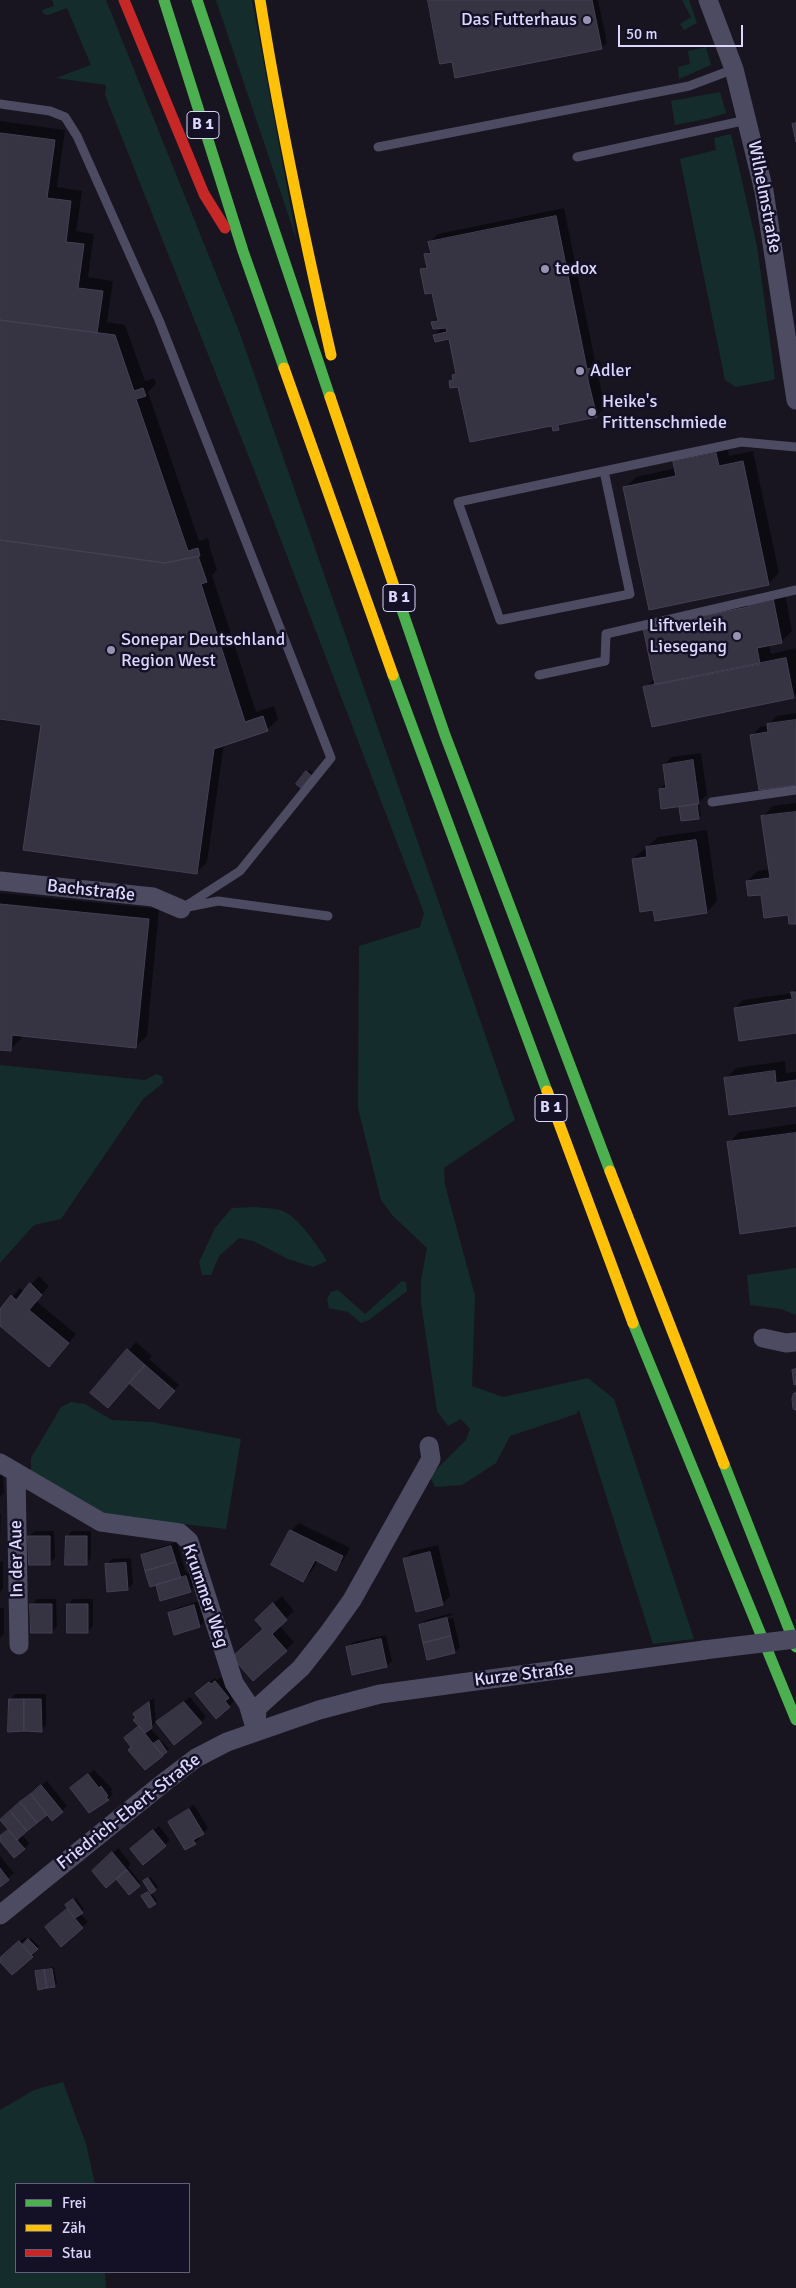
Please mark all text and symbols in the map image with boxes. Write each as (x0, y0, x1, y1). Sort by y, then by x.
place label: Das Futterhaus (461, 9, 577, 31)
marker: Das Futterhaus (581, 14, 593, 26)
scale bar (621, 15, 746, 47)
text: 50 m (626, 25, 657, 43)
road number: B 1 (187, 112, 219, 138)
street label: Wilhelmstraße (743, 139, 785, 255)
place label: tedox (555, 258, 597, 280)
marker: tedox (539, 263, 551, 275)
place label: Adler (590, 360, 631, 382)
marker: Adler (574, 365, 586, 377)
place label: Heike's Frittenschmiede (602, 391, 727, 434)
marker: Heike's Frittenschmiede (586, 406, 598, 418)
road number: B 1 (383, 584, 415, 612)
place label: Liftverleih Liesegang (649, 615, 727, 658)
place label: Sonepar Deutschland Region West (121, 629, 285, 672)
marker: Liftverleih Liesegang (731, 630, 743, 642)
marker: Sonepar Deutschland Region West (105, 644, 117, 656)
street label: Bachstraße (46, 876, 136, 906)
road number: B 1 (535, 1094, 567, 1122)
street label: In der Aue (6, 1520, 28, 1598)
street label: Krummer Weg (177, 1541, 233, 1651)
street label: Kurze Straße (473, 1658, 575, 1692)
street label: Friedrich-Ebert-Straße (53, 1749, 205, 1875)
legend (15, 2183, 190, 2273)
text: Frei (62, 2194, 86, 2212)
text: Zäh (62, 2219, 86, 2237)
text: Stau (62, 2244, 91, 2262)

